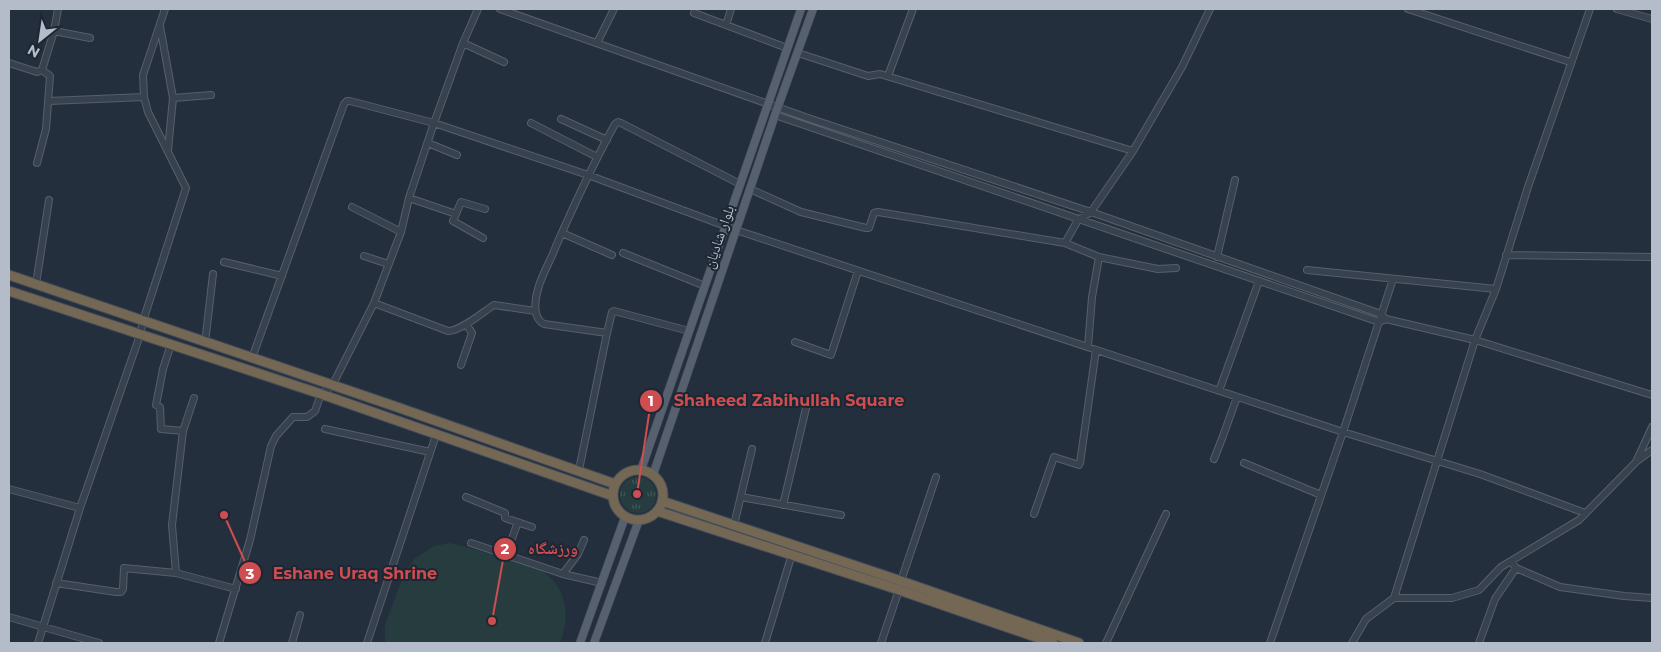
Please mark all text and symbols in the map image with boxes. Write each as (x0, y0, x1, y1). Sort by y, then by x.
north arrow (15, 15, 65, 65)
text: N (24, 41, 43, 62)
street label: بلوار شادیان (699, 203, 739, 271)
callout: Shaheed Zabihullah Square (638, 385, 914, 416)
text: 1 (648, 391, 654, 410)
text: Shaheed Zabihullah Square (674, 391, 904, 410)
callout: ورزشگاه (493, 533, 588, 564)
text: 2 (501, 539, 510, 558)
text: ورزشگاه (528, 539, 578, 558)
callout: Eshane Uraq Shrine (238, 558, 447, 589)
text: 3 (245, 564, 255, 583)
text: Eshane Uraq Shrine (273, 564, 437, 583)

